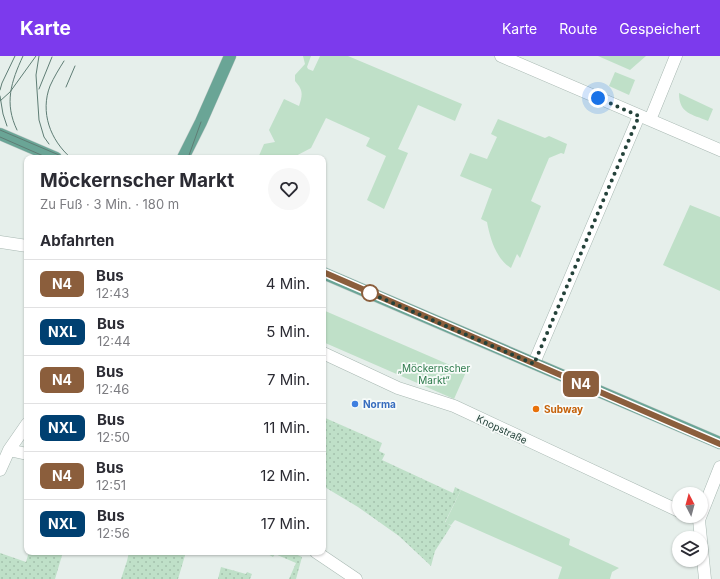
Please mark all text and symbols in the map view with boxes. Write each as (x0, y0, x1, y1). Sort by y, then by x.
text: Karte (20, 17, 71, 40)
text: Karte (502, 20, 537, 37)
text: Route (559, 20, 597, 37)
text: Gespeichert (619, 20, 700, 37)
your location (588, 88, 608, 108)
button: heart (268, 168, 310, 210)
text: Möckernscher Markt (40, 169, 234, 192)
text: Zu Fuß · 3 Min. · 180 m (40, 196, 179, 212)
text: Abfahrten (40, 231, 114, 250)
text: Bus (96, 266, 124, 285)
text: 4 Min. (266, 274, 310, 293)
text: N4 (52, 275, 72, 292)
unlabelled marker (361, 284, 379, 302)
text: 12:43 (96, 285, 129, 301)
text: Bus (97, 314, 125, 333)
text: 5 Min. (266, 322, 310, 341)
text: NXL (48, 323, 77, 340)
text: 12:44 (97, 333, 131, 349)
text: Bus (96, 362, 124, 381)
park label: „Möckernscher Markt“ (398, 362, 470, 386)
text: 7 Min. (267, 370, 310, 389)
text: N4 (52, 371, 72, 388)
line badge: N4 (563, 371, 599, 397)
text: N4 (571, 375, 591, 392)
text: 12:46 (96, 381, 129, 397)
place label: Norma (363, 398, 396, 410)
marker: Norma (350, 399, 360, 409)
place label: Subway (544, 403, 583, 416)
marker: Subway (531, 404, 541, 414)
text: Bus (97, 410, 125, 429)
street label: Knopstraße (475, 412, 529, 446)
text: 11 Min. (263, 418, 310, 437)
text: NXL (48, 419, 77, 436)
text: 12:50 (97, 429, 130, 445)
text: Bus (96, 458, 124, 477)
text: 12 Min. (260, 466, 310, 485)
text: N4 (52, 467, 72, 484)
text: 12:51 (96, 477, 126, 493)
north arrow (672, 487, 708, 523)
map controls (672, 487, 708, 567)
text: Bus (97, 506, 125, 525)
text: 17 Min. (261, 514, 310, 533)
text: NXL (48, 515, 77, 532)
text: 12:56 (97, 525, 130, 541)
button: layers (672, 531, 708, 567)

